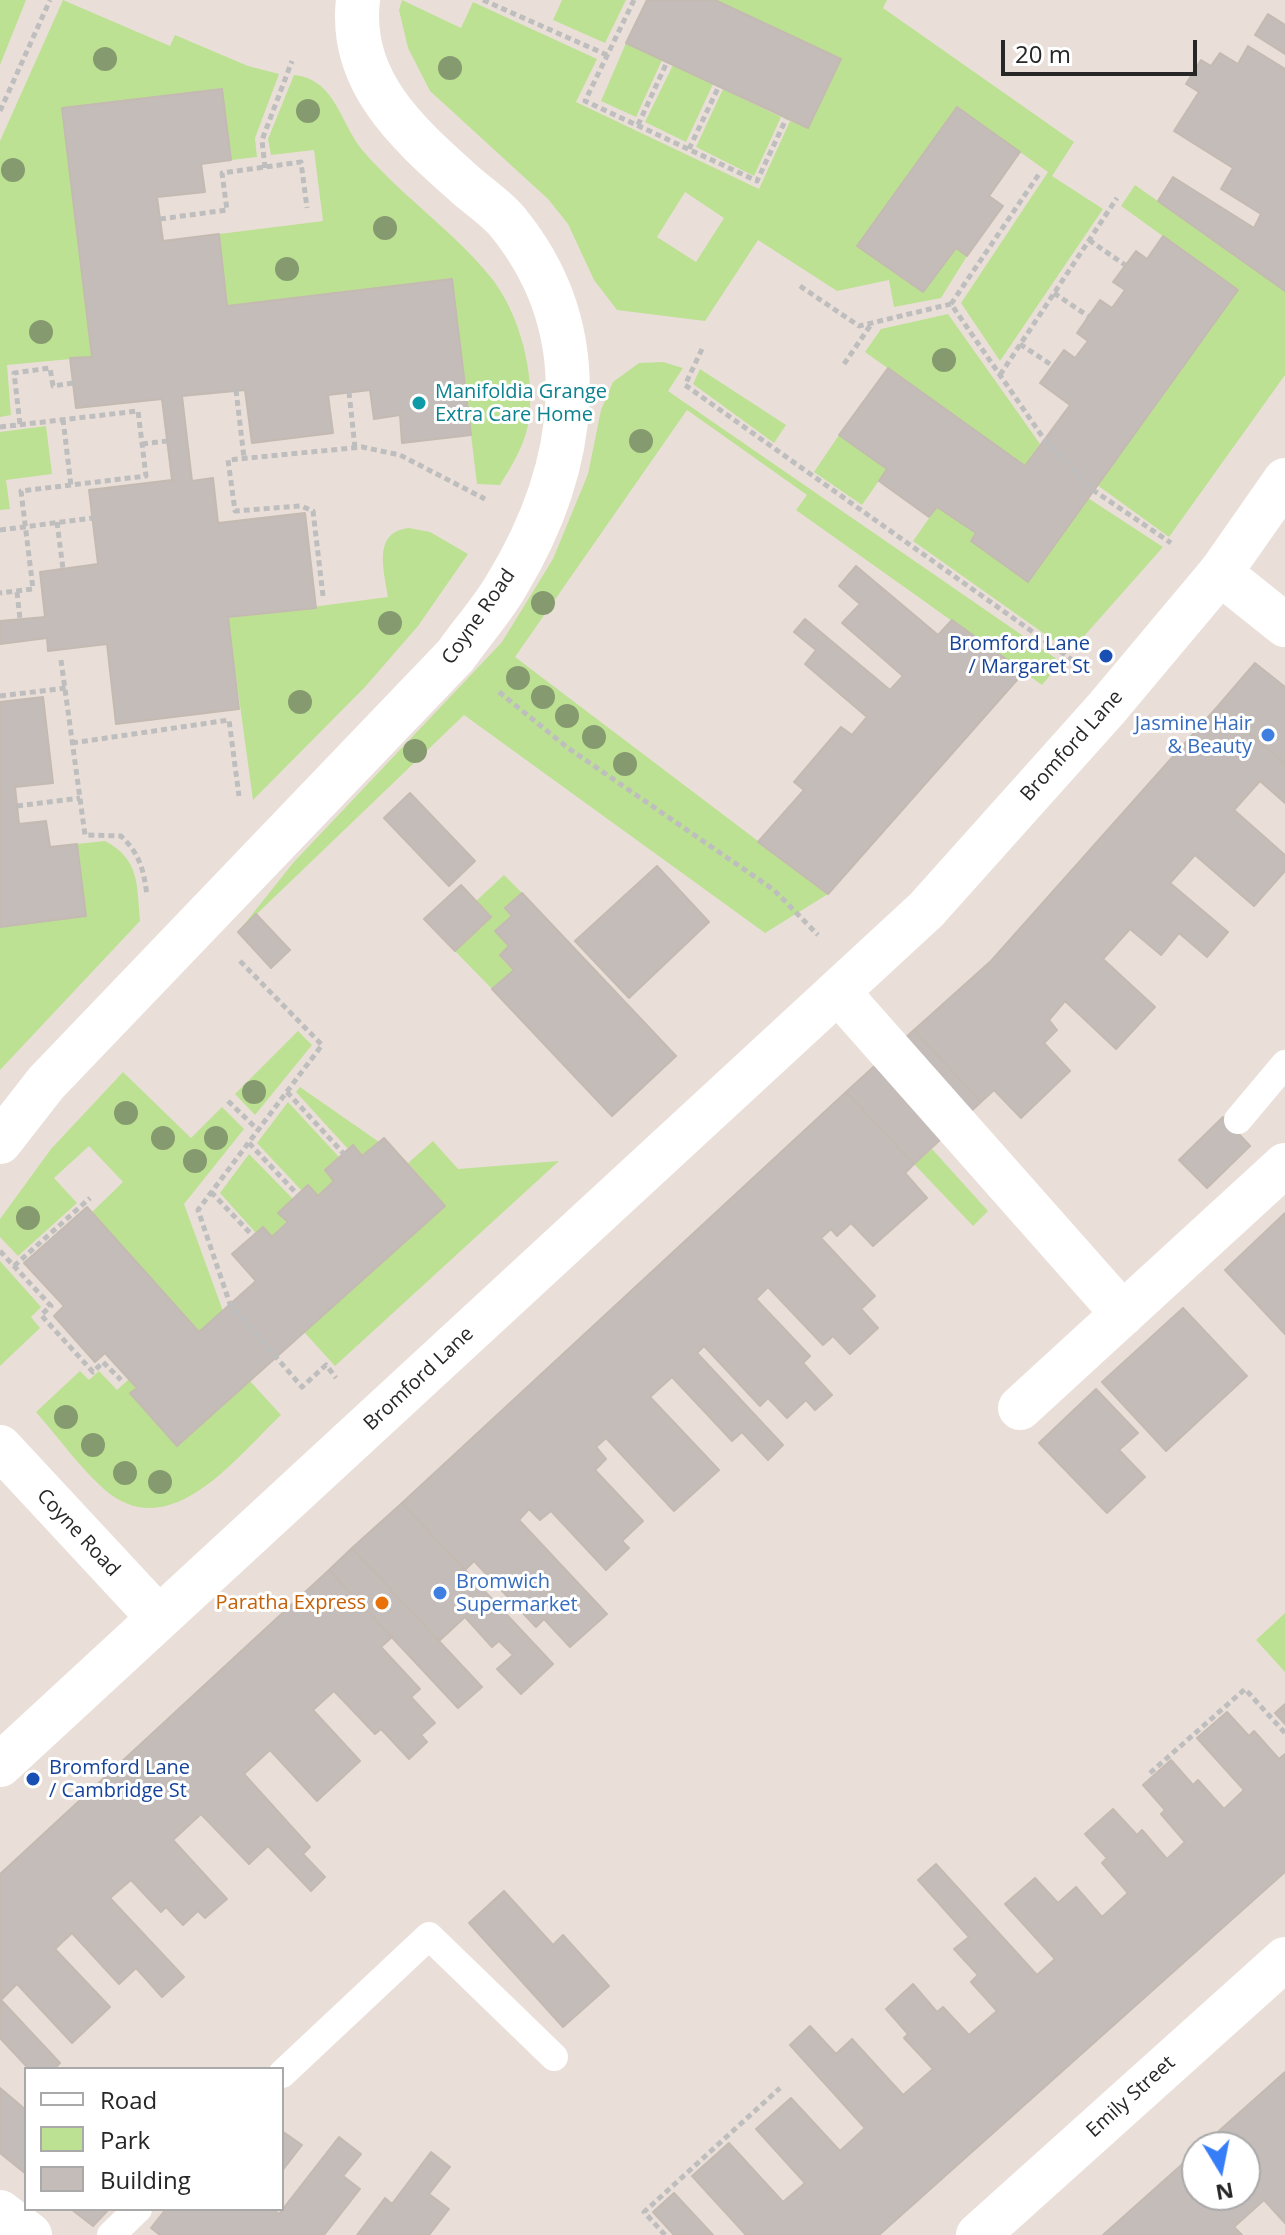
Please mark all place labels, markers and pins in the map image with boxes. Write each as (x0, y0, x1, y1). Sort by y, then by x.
place label: Manifoldia Grange Extra Care Home (435, 380, 607, 427)
marker: Manifoldia Grange Extra Care Home (410, 394, 428, 412)
place label: Bromford Lane / Margaret St (949, 632, 1090, 679)
marker: Bromford Lane / Margaret St (1097, 647, 1115, 665)
place label: Jasmine Hair & Beauty (1135, 712, 1252, 759)
marker: Jasmine Hair & Beauty (1259, 726, 1277, 744)
place label: Bromwich Supermarket (456, 1570, 578, 1617)
marker: Bromwich Supermarket (431, 1584, 449, 1602)
place label: Paratha Express (216, 1591, 366, 1615)
marker: Paratha Express (373, 1594, 391, 1612)
place label: Bromford Lane / Cambridge St (49, 1756, 190, 1803)
marker: Bromford Lane / Cambridge St (24, 1770, 42, 1788)

